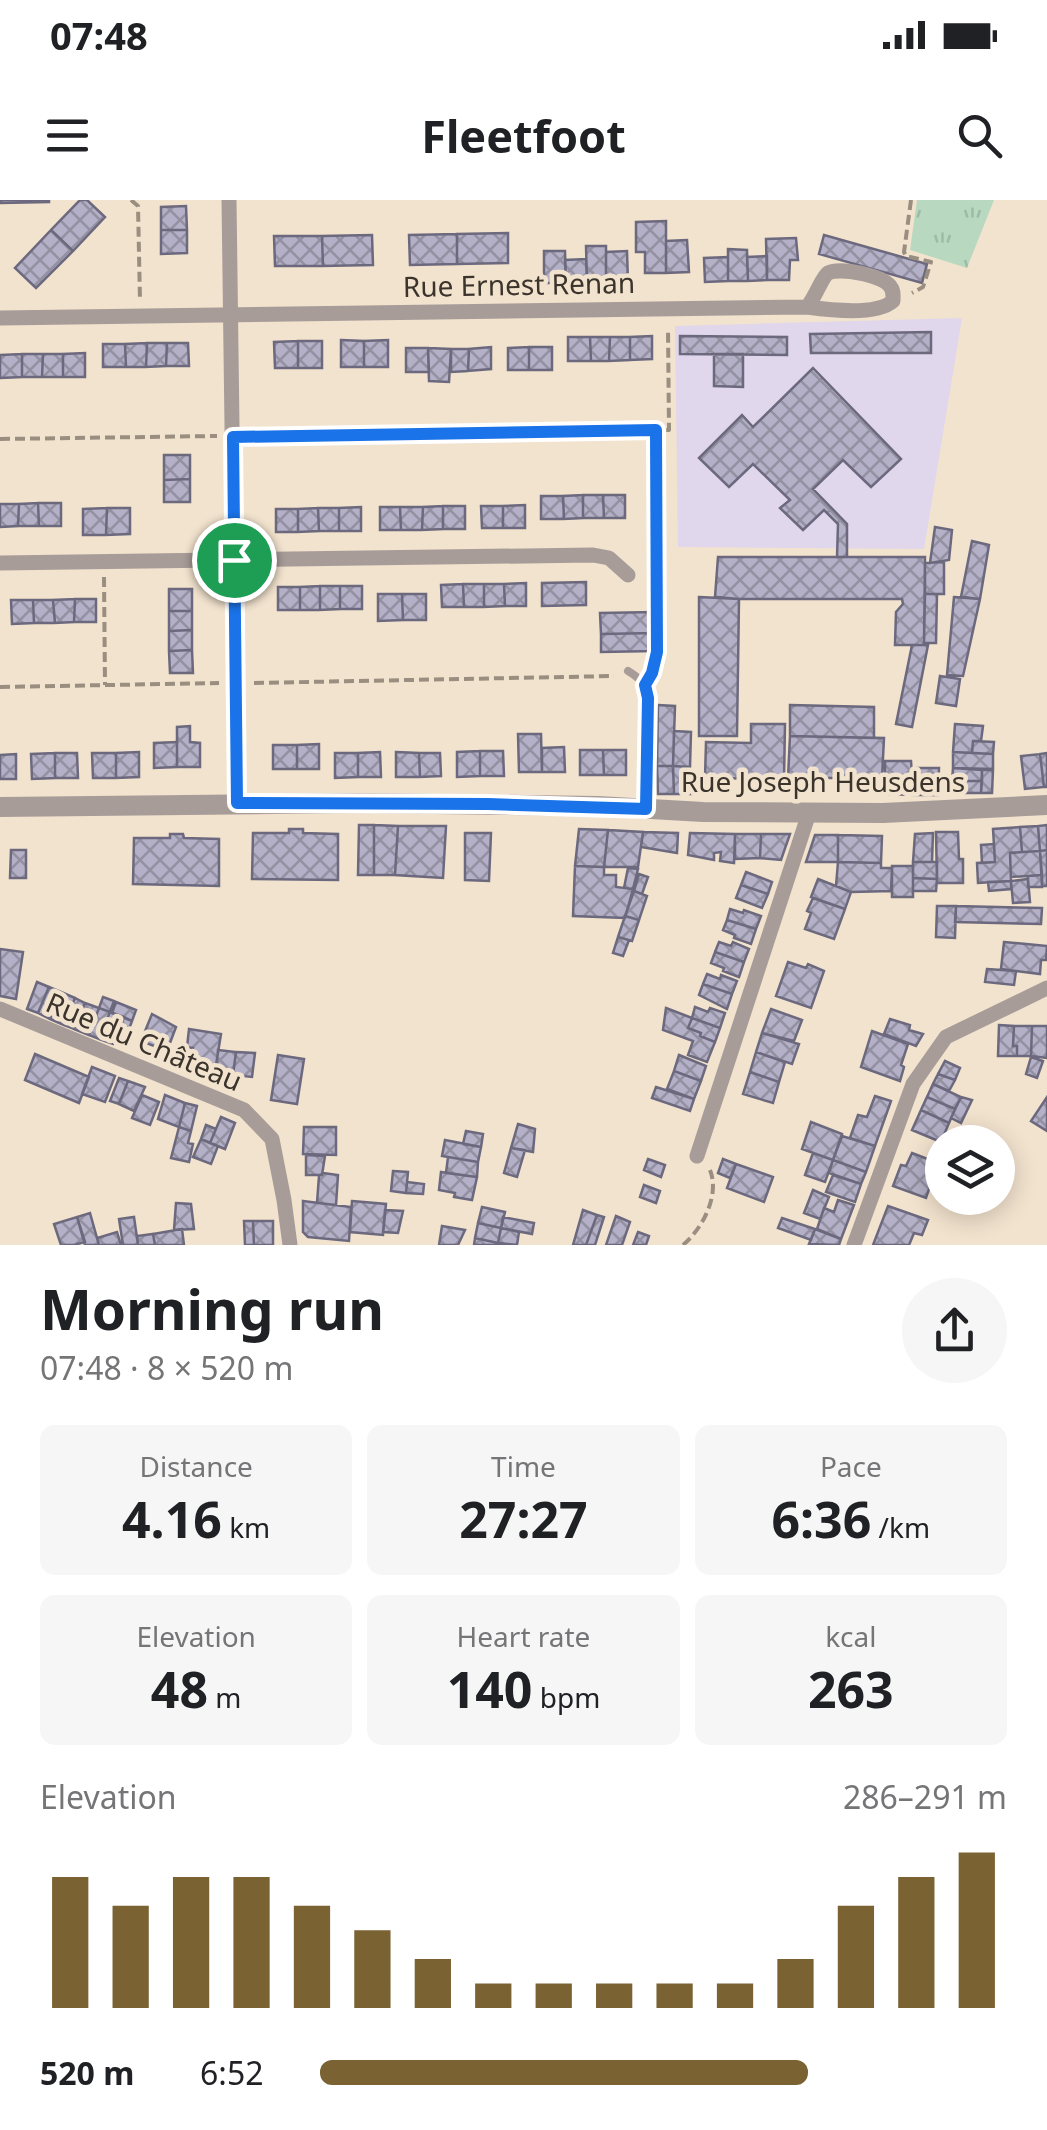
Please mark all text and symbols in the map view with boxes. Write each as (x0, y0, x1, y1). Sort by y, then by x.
text: 07:48 (50, 9, 148, 61)
text: Fleetfoot (421, 105, 626, 166)
icon: menu (40, 108, 95, 163)
icon: search (952, 108, 1007, 163)
street label: Rue Ernest Renan (402, 263, 635, 305)
pin (192, 518, 277, 603)
icon: arrive (207, 533, 262, 588)
street label: Rue Joseph Heusdens (681, 762, 965, 800)
street label: Rue du Château (41, 983, 248, 1099)
map controls (925, 1125, 1015, 1215)
button: layers (925, 1125, 1015, 1215)
text: Morning run (40, 1271, 384, 1346)
button: share (902, 1278, 1007, 1383)
text: 07:48 · 8 × 520 m (40, 1346, 293, 1389)
text: Distance (139, 1447, 253, 1485)
text: Time (491, 1447, 556, 1485)
text: Pace (820, 1447, 882, 1485)
text: 4.16 (122, 1485, 222, 1553)
text: 27:27 (459, 1485, 588, 1553)
text: 6:36 (771, 1485, 871, 1553)
text: km (222, 1508, 270, 1546)
text: /km (871, 1508, 930, 1546)
text: Elevation (136, 1617, 256, 1655)
text: Heart rate (457, 1617, 590, 1655)
text: kcal (825, 1617, 876, 1655)
text: 48 (151, 1655, 208, 1723)
text: 140 (447, 1655, 532, 1723)
text: 263 (808, 1655, 894, 1723)
text: m (208, 1678, 242, 1716)
text: bpm (532, 1678, 600, 1716)
text: Elevation (40, 1775, 177, 1818)
text: 286–291 m (843, 1775, 1007, 1818)
text: 520 m (40, 2051, 134, 2094)
text: 6:52 (200, 2051, 264, 2094)

